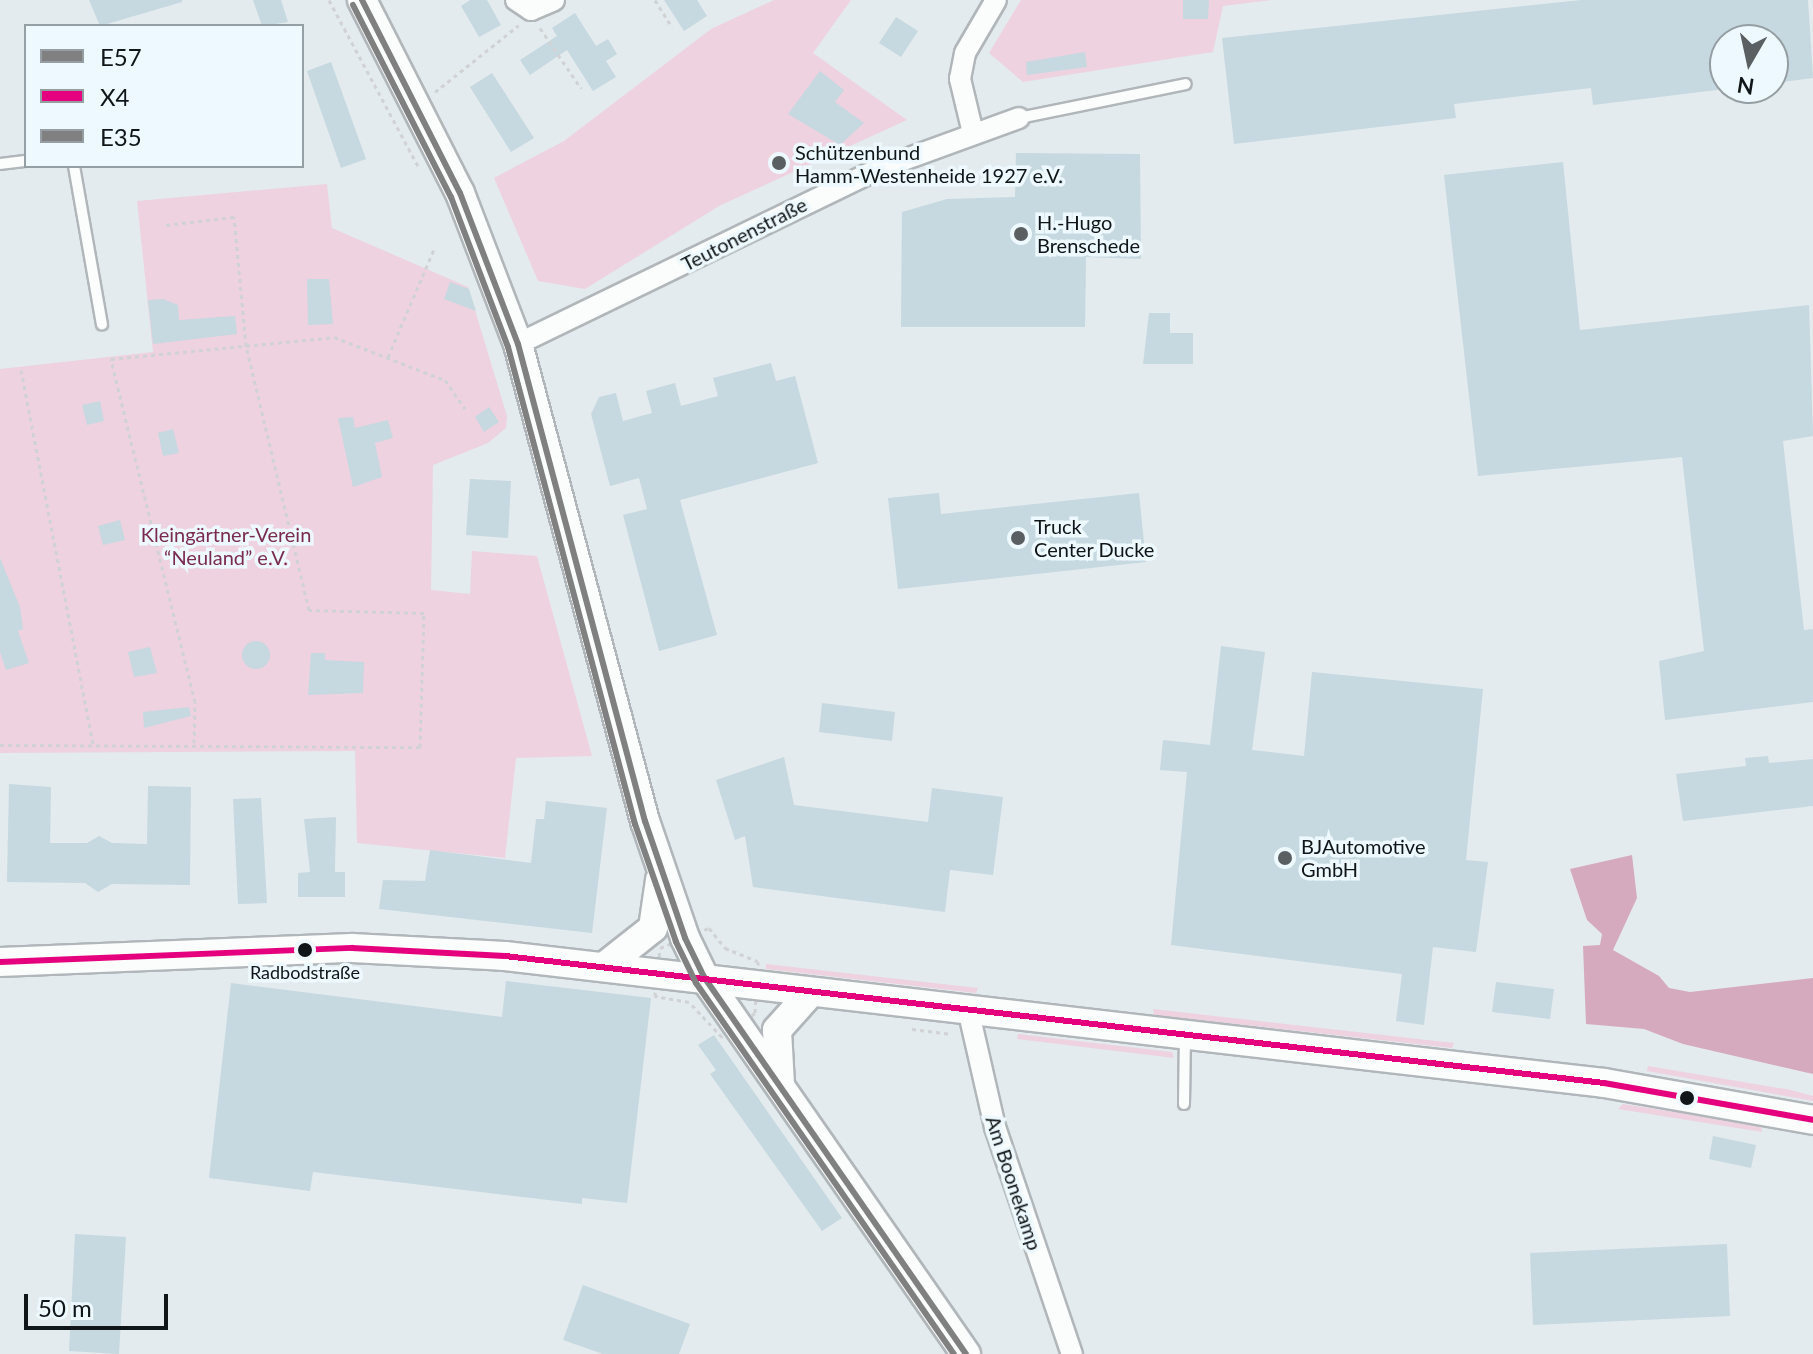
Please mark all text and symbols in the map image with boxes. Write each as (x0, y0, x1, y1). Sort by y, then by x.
legend (24, 24, 304, 168)
north arrow (1709, 24, 1789, 104)
text: E57 (100, 42, 142, 71)
text: N (1735, 72, 1756, 101)
text: X4 (100, 82, 130, 111)
text: E35 (100, 122, 142, 151)
place label: Schützenbund Hamm-Westenheide 1927 e.V. (795, 140, 1063, 187)
marker: Schützenbund Hamm-Westenheide 1927 e.V. (770, 154, 788, 172)
street label: Teutonenstraße (677, 192, 811, 276)
place label: H.-Hugo Brenschede (1037, 210, 1140, 257)
marker: H.-Hugo Brenschede (1012, 225, 1030, 243)
place label: Truck Center Ducke (1034, 514, 1155, 561)
park label: Kleingärtner-Verein “Neuland” e.V. (141, 522, 311, 569)
marker: Truck Center Ducke (1009, 529, 1027, 547)
place label: BJAutomotive GmbH (1301, 834, 1425, 881)
marker: BJAutomotive GmbH (1276, 849, 1294, 867)
marker: Radbodstraße (297, 942, 313, 958)
place label: Radbodstraße (250, 961, 360, 983)
unlabelled marker (1679, 1090, 1695, 1106)
street label: Am Boonekamp (981, 1113, 1047, 1253)
scale bar (28, 1278, 172, 1328)
text: 50 m (38, 1293, 92, 1322)

